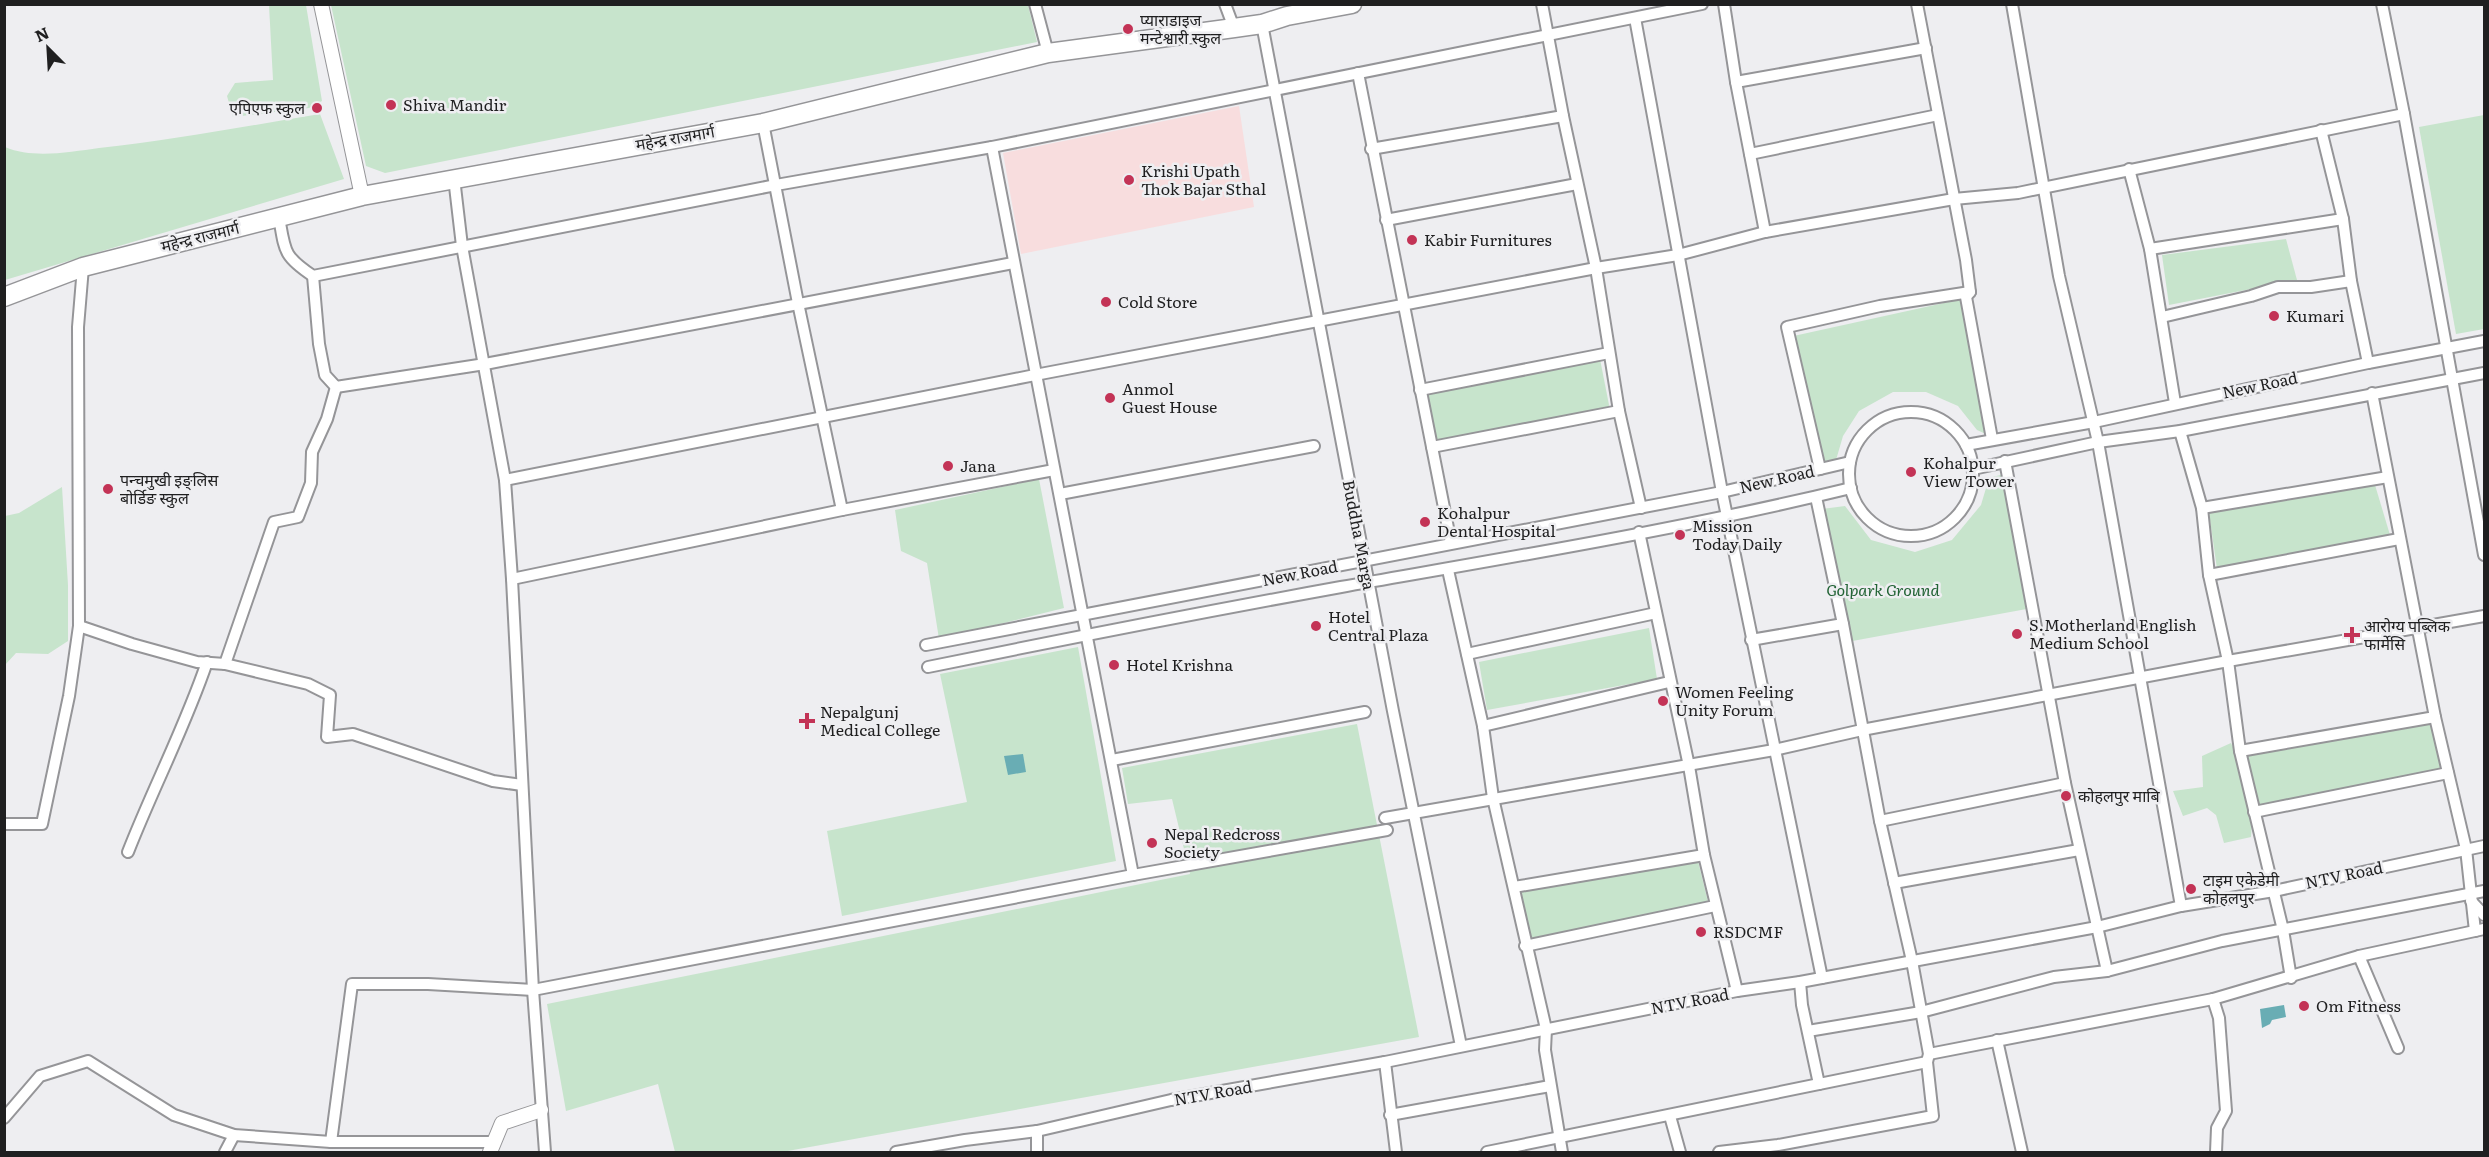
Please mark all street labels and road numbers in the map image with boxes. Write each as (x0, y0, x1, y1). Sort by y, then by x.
street label: महेन्द्र राजमार्ग (633, 118, 717, 156)
street label: महेन्द्र राजमार्ग (158, 214, 242, 257)
street label: New Road (2220, 364, 2300, 404)
street label: New Road (1737, 458, 1817, 498)
street label: Buddha Marga (1338, 478, 1382, 592)
street label: New Road (1260, 553, 1340, 591)
street label: NTV Road (2303, 854, 2385, 894)
street label: NTV Road (1649, 981, 1731, 1019)
street label: NTV Road (1172, 1073, 1254, 1111)

